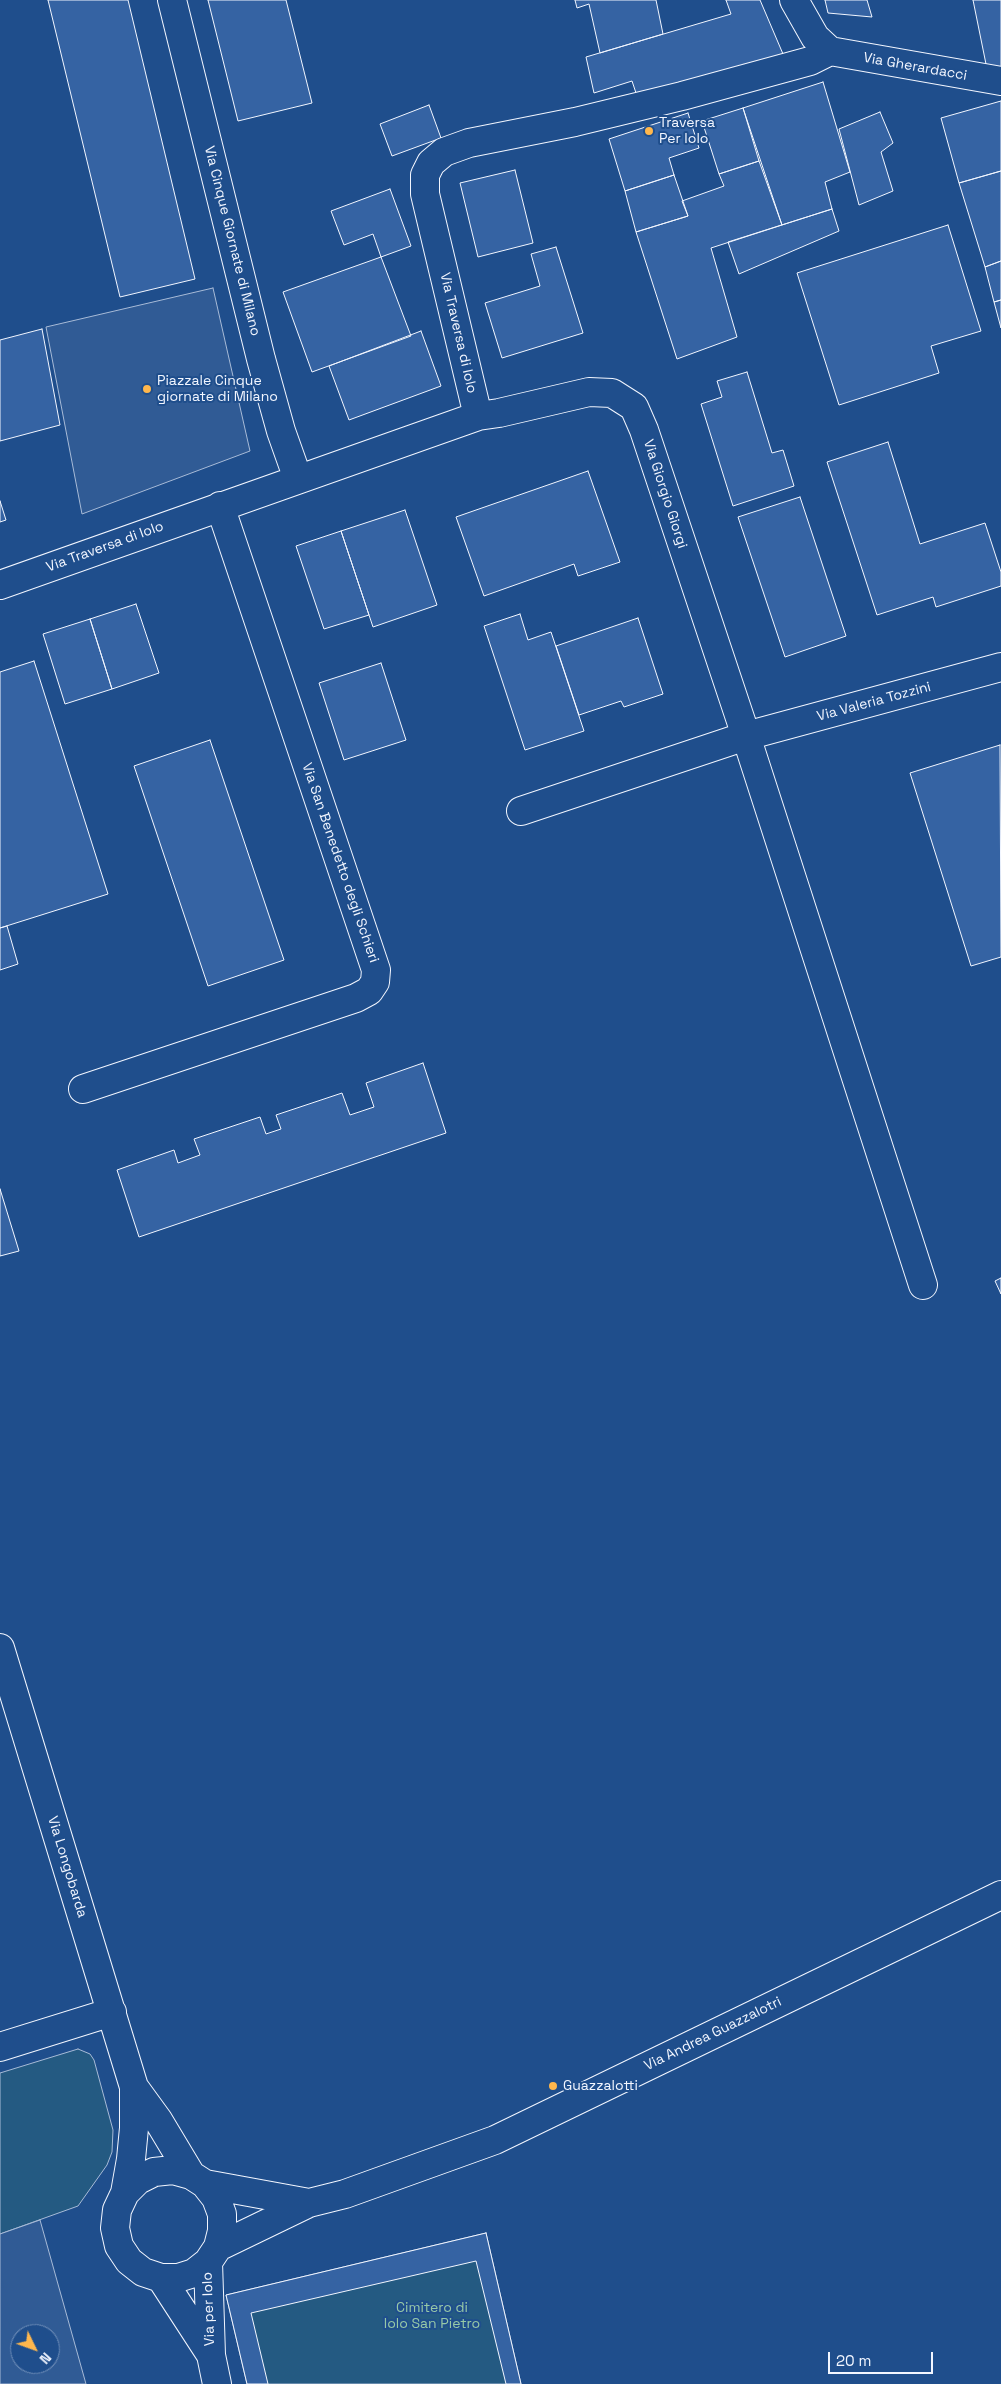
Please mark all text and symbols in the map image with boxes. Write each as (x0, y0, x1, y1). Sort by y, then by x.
street label: Via Gherardacci (862, 50, 968, 84)
place label: Traversa Per Iolo (659, 115, 715, 148)
marker: Traversa Per Iolo (643, 125, 655, 137)
street label: Via Cinque Giornate di Milano (200, 144, 264, 338)
street label: Via Traversa di Iolo (436, 271, 480, 395)
place label: Piazzale Cinque giornate di Milano (157, 373, 278, 406)
marker: Piazzale Cinque giornate di Milano (141, 383, 153, 395)
street label: Via Giorgio Giorgi (639, 437, 691, 551)
street label: Via Traversa di Iolo (44, 518, 166, 576)
street label: Via Valeria Tozzini (815, 679, 933, 725)
street label: Via San Benedetto degli Schieri (298, 761, 382, 965)
street label: Via Longobarda (44, 1814, 90, 1920)
street label: Via Andrea Guazzalotri (642, 1993, 784, 2075)
place label: Guazzalotti (563, 2078, 638, 2094)
marker: Guazzalotti (547, 2080, 559, 2092)
street label: Via per Iolo (199, 2272, 219, 2346)
park label: Cimitero di Iolo San Pietro (384, 2300, 480, 2332)
north arrow (10, 2324, 60, 2374)
scale bar (831, 2342, 936, 2374)
text: N (36, 2349, 55, 2368)
text: 20 m (836, 2351, 871, 2370)

